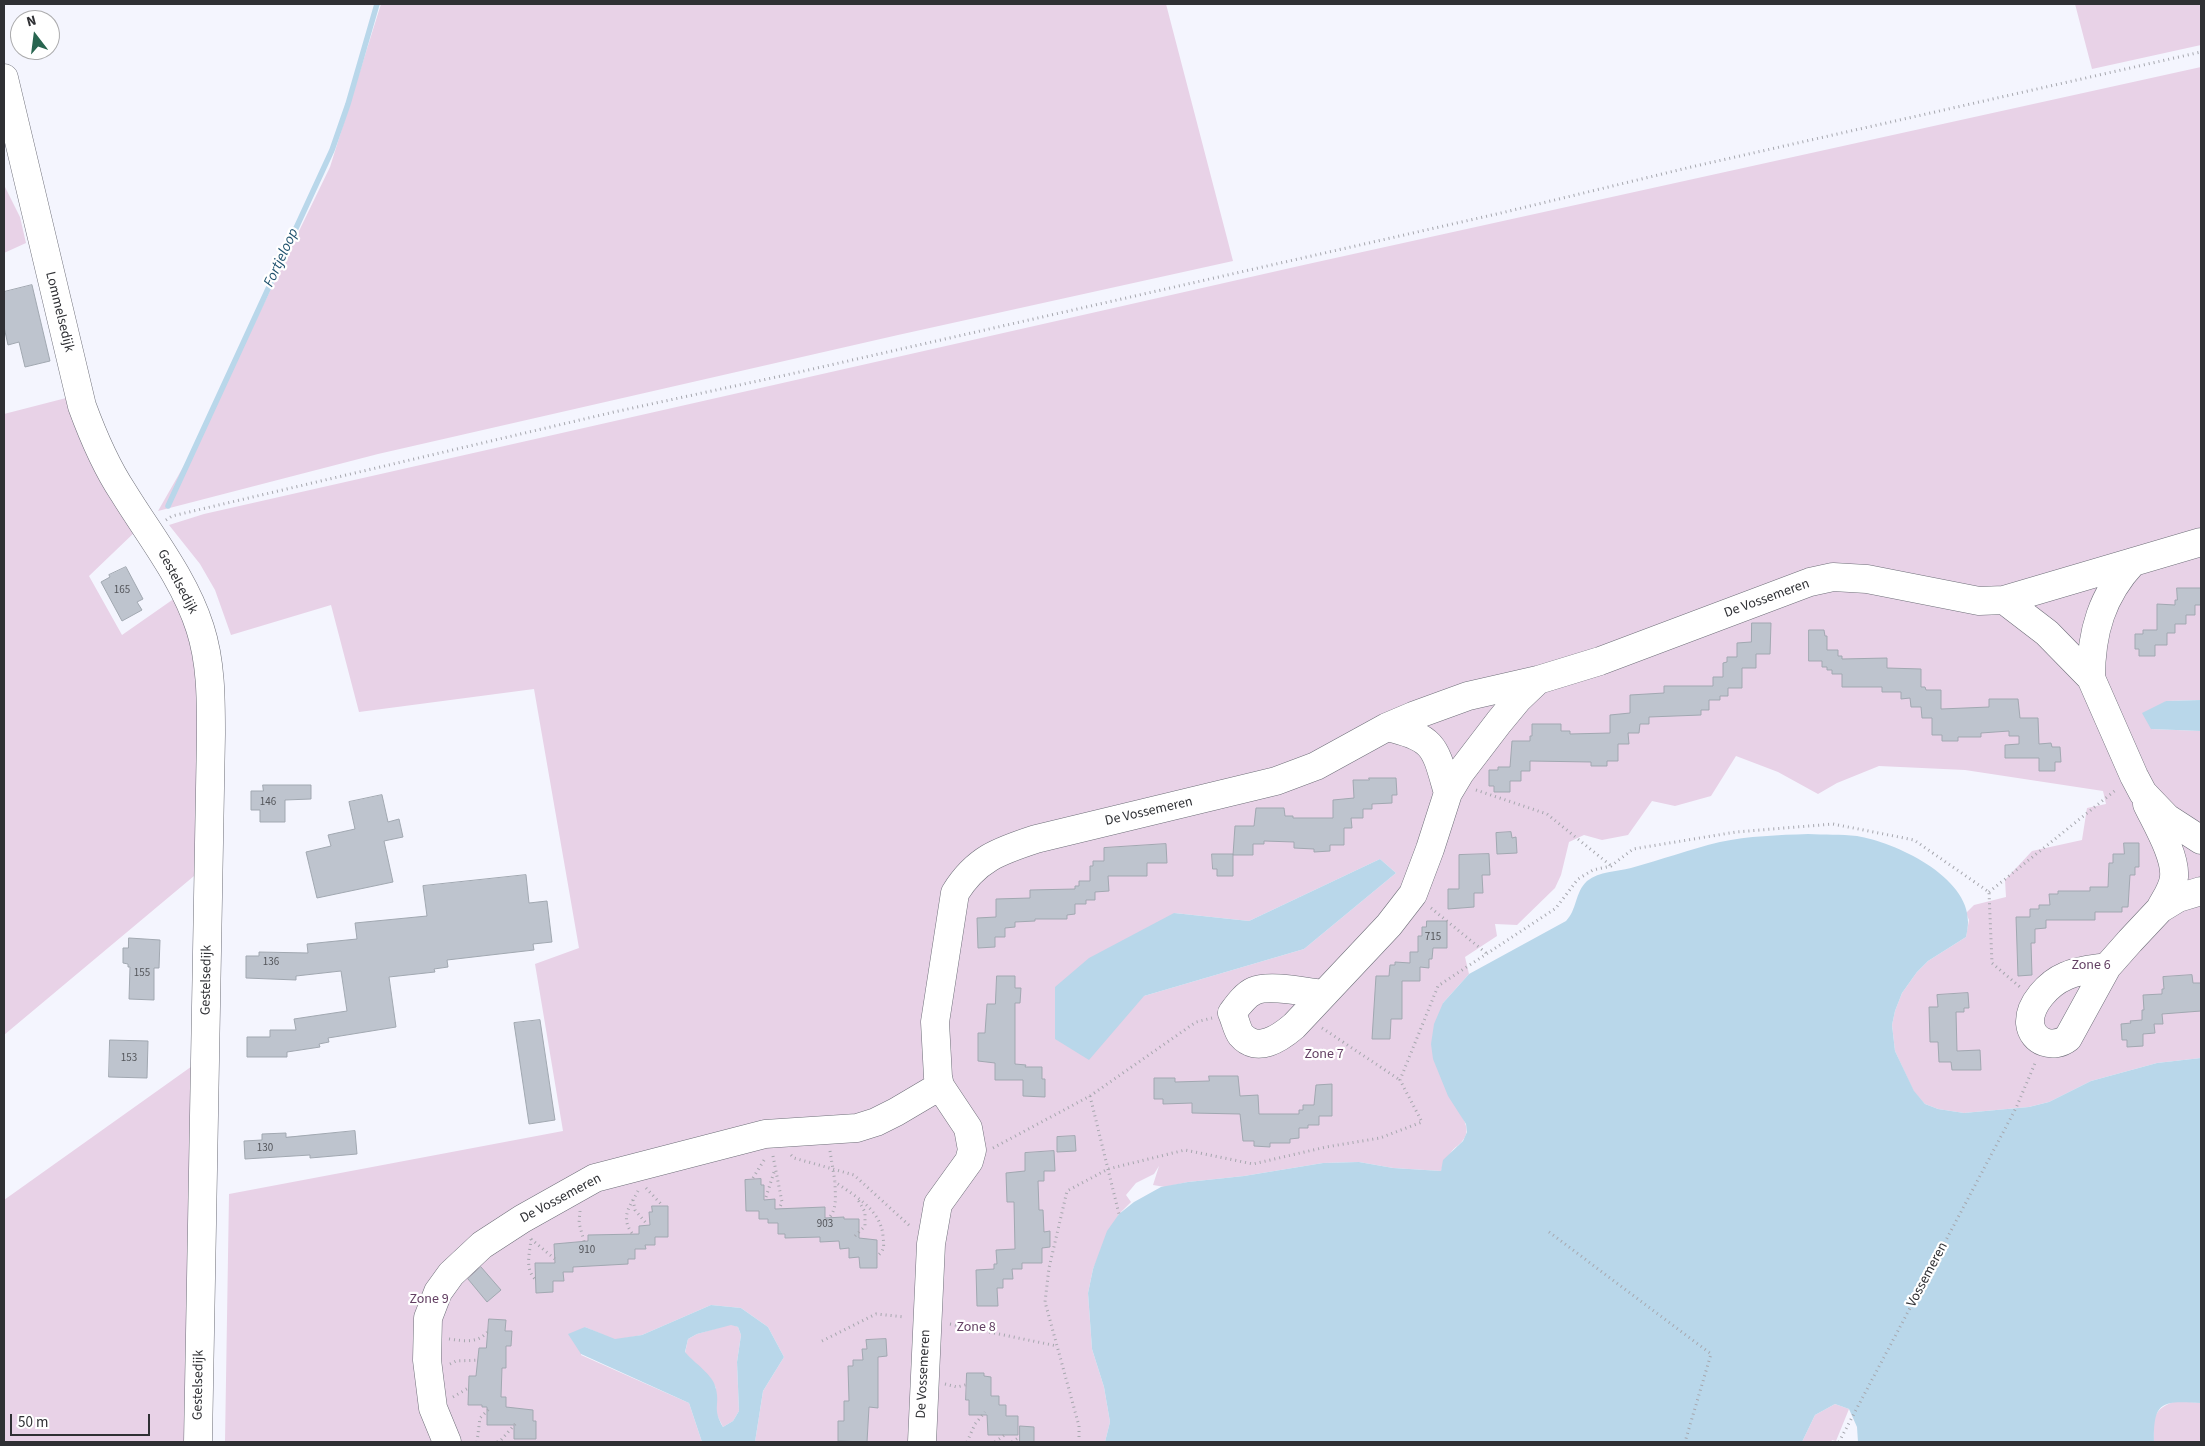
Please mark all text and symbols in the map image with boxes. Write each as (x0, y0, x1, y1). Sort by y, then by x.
north arrow (10, 10, 60, 60)
text: N (24, 11, 38, 32)
water label: Fortjeloop (261, 226, 303, 290)
street label: Lommelsedijk (41, 270, 77, 354)
street label: Gestelsedijk (153, 547, 201, 617)
street label: De Vossemeren (1722, 576, 1812, 622)
house number: 165 (114, 584, 130, 598)
street label: De Vossemeren (1104, 794, 1194, 830)
house number: 146 (260, 796, 276, 810)
house number: 715 (1425, 931, 1441, 945)
street label: Gestelsedijk (198, 945, 216, 1015)
house number: 136 (263, 956, 279, 970)
park label: Zone 6 (2071, 958, 2111, 974)
house number: 155 (134, 967, 150, 981)
park label: Zone 7 (1304, 1047, 1344, 1063)
house number: 153 (121, 1052, 137, 1066)
house number: 130 (257, 1142, 273, 1156)
street label: De Vossemeren (518, 1171, 604, 1227)
house number: 903 (817, 1218, 833, 1232)
street label: Vossemeren (1904, 1240, 1952, 1310)
house number: 910 (579, 1244, 595, 1258)
park label: Zone 9 (409, 1292, 449, 1308)
park label: Zone 8 (956, 1320, 996, 1336)
street label: De Vossemeren (913, 1329, 935, 1419)
street label: Gestelsedijk (190, 1350, 208, 1420)
scale bar (12, 1404, 152, 1436)
text: 50 m (18, 1412, 48, 1433)

